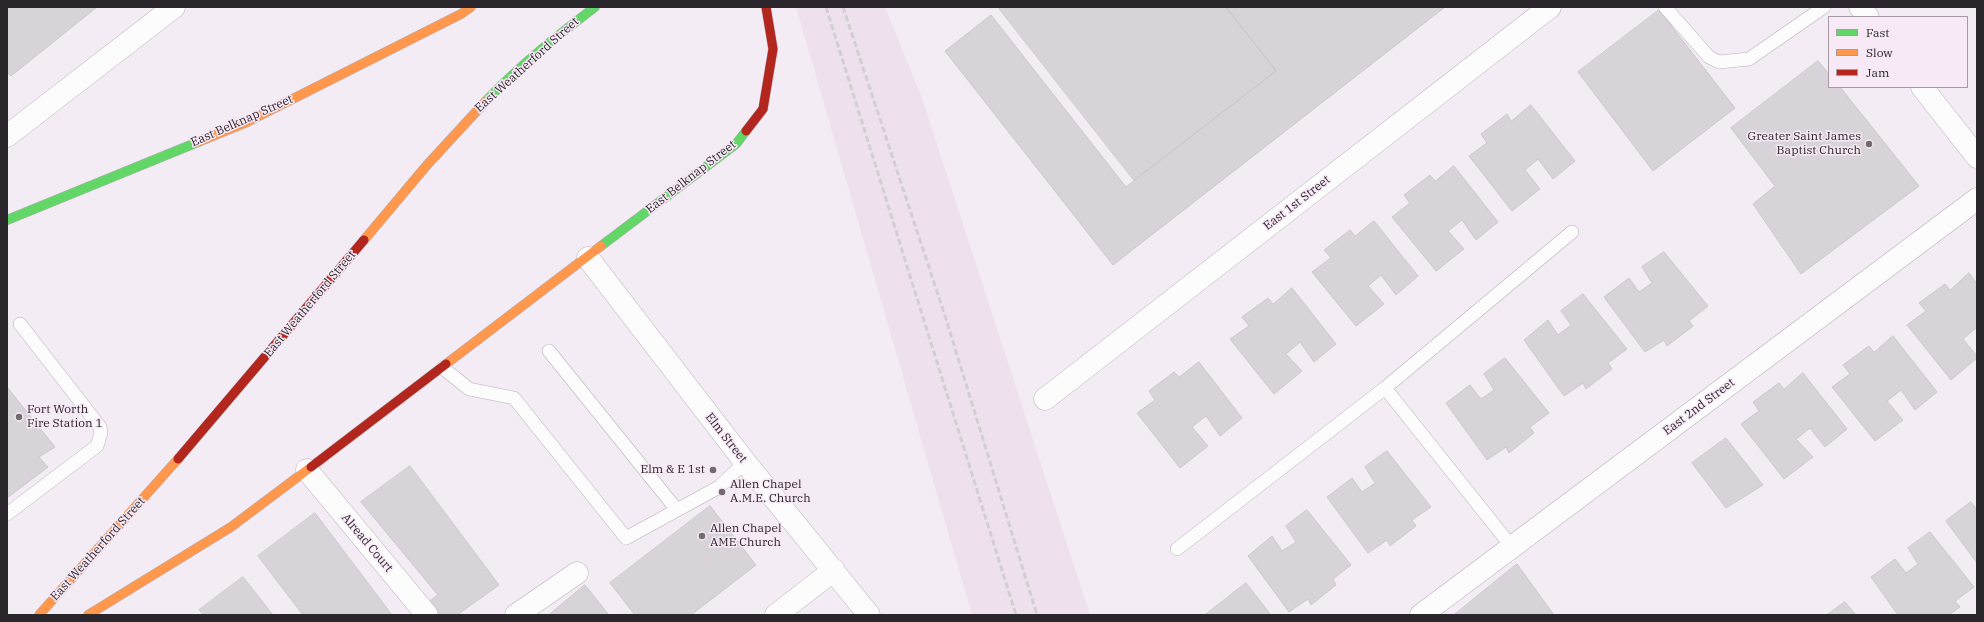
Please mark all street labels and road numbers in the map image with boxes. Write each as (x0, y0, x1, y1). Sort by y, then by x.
street label: East Weatherford Street (472, 15, 582, 115)
street label: East Belknap Street (189, 92, 295, 150)
street label: East Belknap Street (643, 137, 739, 217)
street label: East 1st Street (1261, 172, 1333, 234)
street label: East Weatherford Street (261, 248, 359, 360)
street label: East 2nd Street (1660, 375, 1738, 439)
street label: Elm Street (702, 410, 750, 466)
street label: East Weatherford Street (48, 494, 148, 604)
street label: Alread Court (338, 511, 396, 575)

